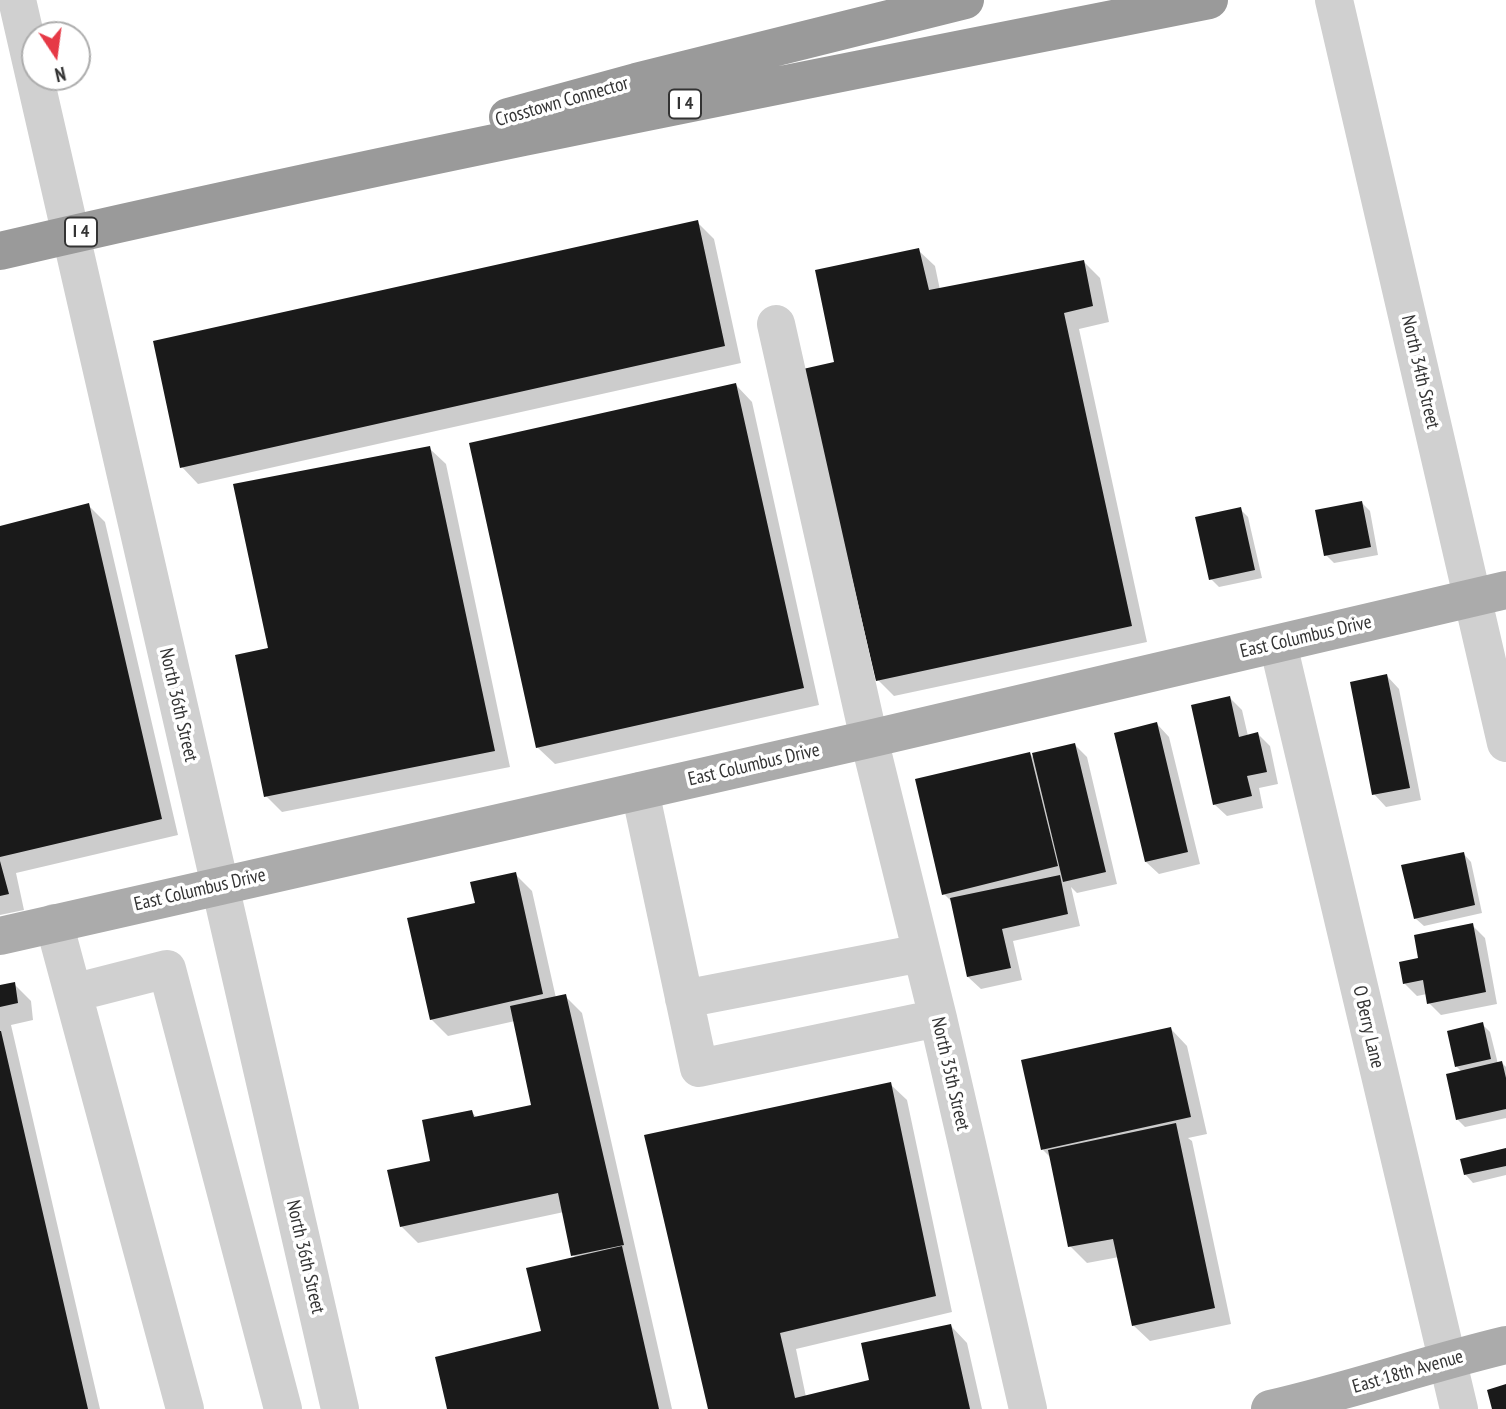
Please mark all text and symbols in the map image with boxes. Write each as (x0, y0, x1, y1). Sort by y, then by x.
north arrow (21, 21, 91, 91)
text: N (53, 62, 68, 87)
street label: Crosstown Connector (493, 72, 631, 132)
road number: I 4 (669, 90, 701, 119)
road number: I 4 (65, 218, 97, 246)
street label: North 34th Street (1396, 313, 1444, 431)
street label: East Columbus Drive (1238, 611, 1374, 663)
street label: North 36th Street (154, 646, 202, 764)
street label: East Columbus Drive (686, 739, 822, 791)
street label: East Columbus Drive (132, 864, 268, 916)
street label: O Berry Lane (1347, 983, 1389, 1071)
street label: North 35th Street (926, 1015, 974, 1133)
street label: North 36th Street (281, 1198, 329, 1316)
street label: East 18th Avenue (1350, 1345, 1466, 1399)

